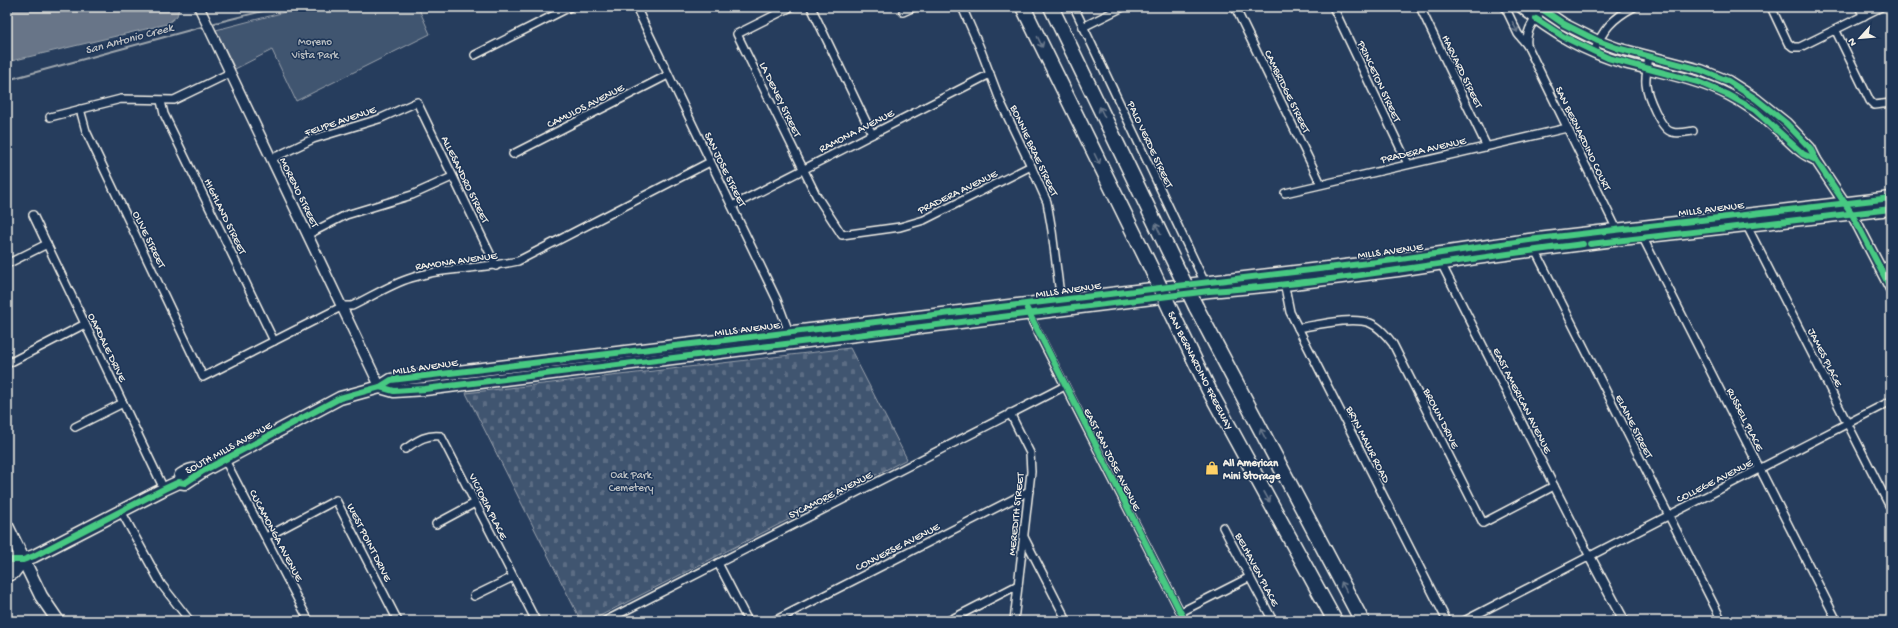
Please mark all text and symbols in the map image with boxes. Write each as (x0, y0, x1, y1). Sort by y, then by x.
north arrow (1840, 18, 1880, 58)
water label: San Antonio Creek (84, 21, 177, 58)
one-way arrow (1512, 21, 1519, 33)
street label: HARVARD STREET (1438, 33, 1484, 111)
one-way arrow (1037, 36, 1044, 48)
text: N (1846, 36, 1860, 48)
park label: Moreno Vista Park (291, 37, 339, 62)
street label: PRINCETON STREET (1354, 38, 1403, 125)
street label: CAMBRIDGE STREET (1261, 48, 1312, 136)
street label: LA DENEY STREET (756, 60, 803, 140)
street label: CAMULOS AVENUE (545, 82, 627, 131)
street label: SAN BERNARDINO COURT (1552, 85, 1613, 194)
street label: PALO VERDE STREET (1123, 99, 1175, 191)
street label: BONNIE BRAE STREET (1006, 102, 1060, 199)
street label: FELIPE AVENUE (303, 104, 379, 140)
one-way arrow (1098, 106, 1105, 118)
street label: RAMONA AVENUE (817, 107, 897, 156)
street label: SAN JOSE STREET (701, 131, 748, 210)
street label: ALLESANDRO STREET (438, 134, 491, 226)
street label: PRADERA AVENUE (1379, 135, 1468, 167)
one-way arrow (1094, 153, 1101, 165)
street label: MORENO STREET (276, 156, 321, 230)
street label: PRADERA AVENUE (915, 168, 1001, 218)
street label: HIGHLAND STREET (201, 177, 248, 257)
street label: MILLS AVENUE (1678, 200, 1746, 220)
street label: OLIVE STREET (129, 209, 167, 271)
one-way arrow (1154, 223, 1161, 235)
street label: MILLS AVENUE (1357, 241, 1425, 263)
street label: RAMONA AVENUE (415, 250, 499, 274)
street label: MILLS AVENUE (1035, 280, 1103, 302)
street label: SAN BERNARDINO FREEWAY (1164, 310, 1234, 432)
street label: OAKDALE DRIVE (84, 312, 129, 385)
street label: MILLS AVENUE (714, 320, 782, 340)
street label: JAMES PLACE (1804, 327, 1845, 390)
street label: EAST AMERICAN AVENUE (1489, 346, 1554, 457)
street label: MILLS AVENUE (392, 357, 460, 379)
street label: BROWN DRIVE (1420, 386, 1461, 452)
street label: RUSSELL PLACE (1723, 386, 1766, 454)
street label: ELAINE STREET (1612, 393, 1655, 461)
street label: BRYN MAWR ROAD (1342, 404, 1392, 486)
street label: EAST SAN JOSE AVENUE (1080, 407, 1143, 514)
street label: SOUTH MILLS AVENUE (184, 419, 275, 478)
one-way arrow (1259, 429, 1267, 441)
street label: COLLEGE AVENUE (1675, 457, 1756, 506)
place label: All American Mini Storage (1222, 458, 1282, 484)
shop icon: All American Mini Storage (1204, 460, 1220, 476)
street label: SYCAMORE AVENUE (787, 469, 876, 522)
park label: Oak Park Cemetery (609, 470, 654, 495)
street label: VICTORIA PLACE (465, 471, 510, 543)
street label: MEREDITH STREET (1007, 472, 1027, 556)
street label: CUCAMONGA AVENUE (246, 488, 305, 585)
one-way arrow (1264, 491, 1272, 503)
street label: WEST POINT DRIVE (343, 502, 394, 585)
street label: CONVERSE AVENUE (854, 521, 943, 574)
street label: BELHAVEN PLACE (1231, 530, 1281, 610)
one-way arrow (1339, 581, 1347, 593)

